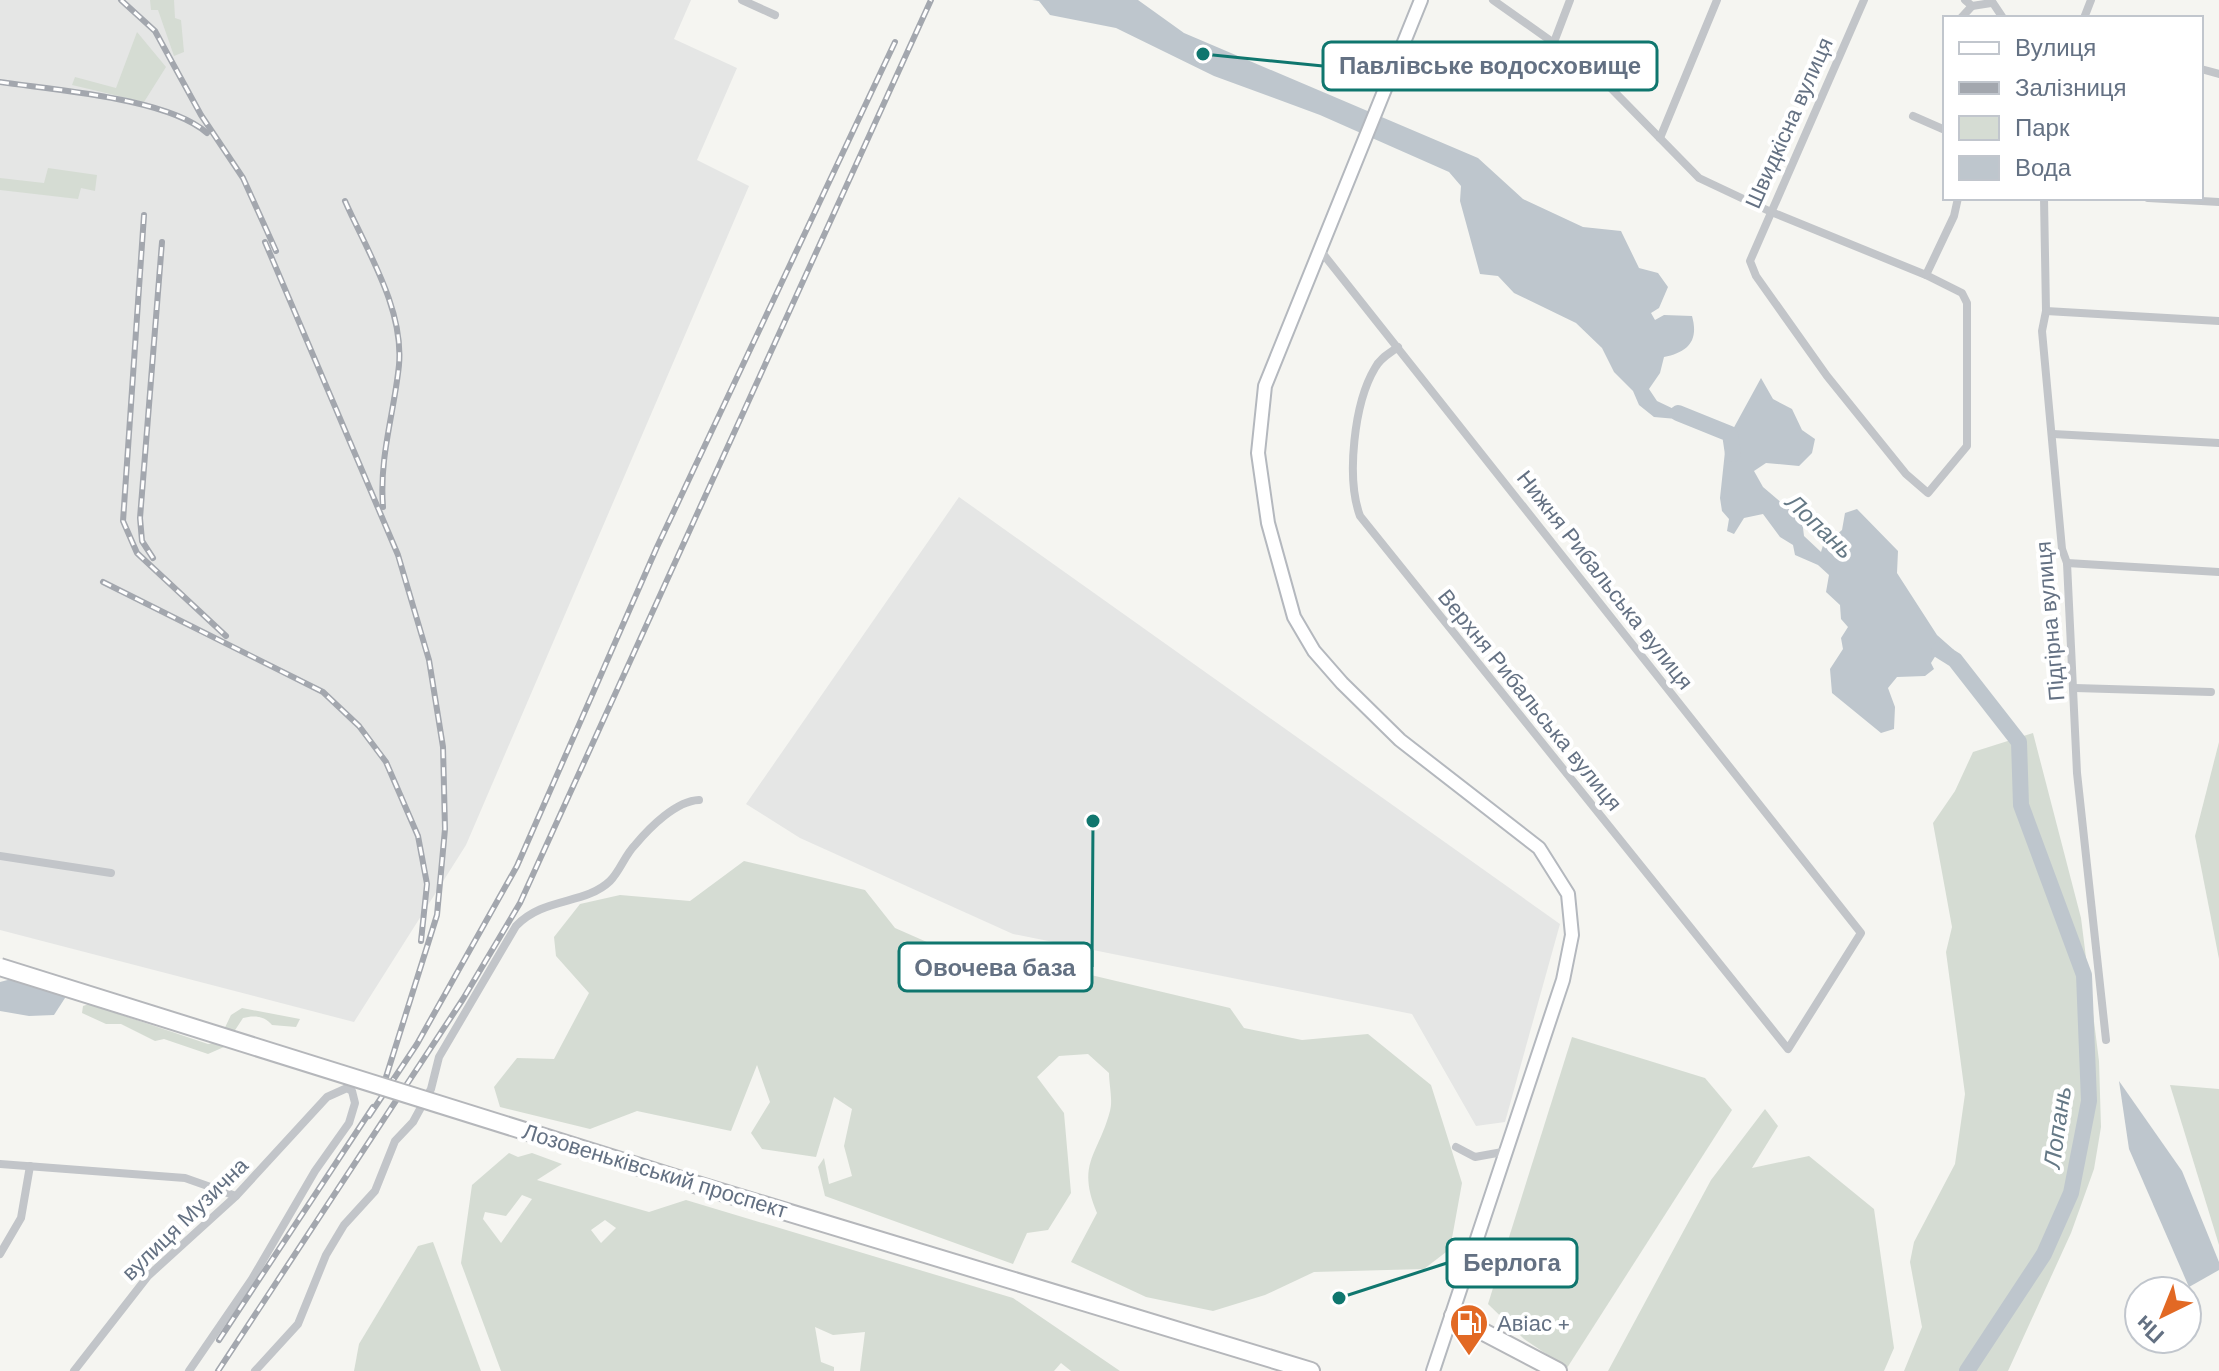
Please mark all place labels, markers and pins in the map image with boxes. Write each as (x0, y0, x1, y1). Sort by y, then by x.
callout: Павлівське водосховище (1323, 42, 1657, 90)
callout: Овочева база (899, 943, 1092, 991)
callout: Берлога (1447, 1239, 1577, 1287)
fuel station icon: Авiас + (1448, 1302, 1490, 1357)
place label: Авiас + (1497, 1309, 1570, 1338)

